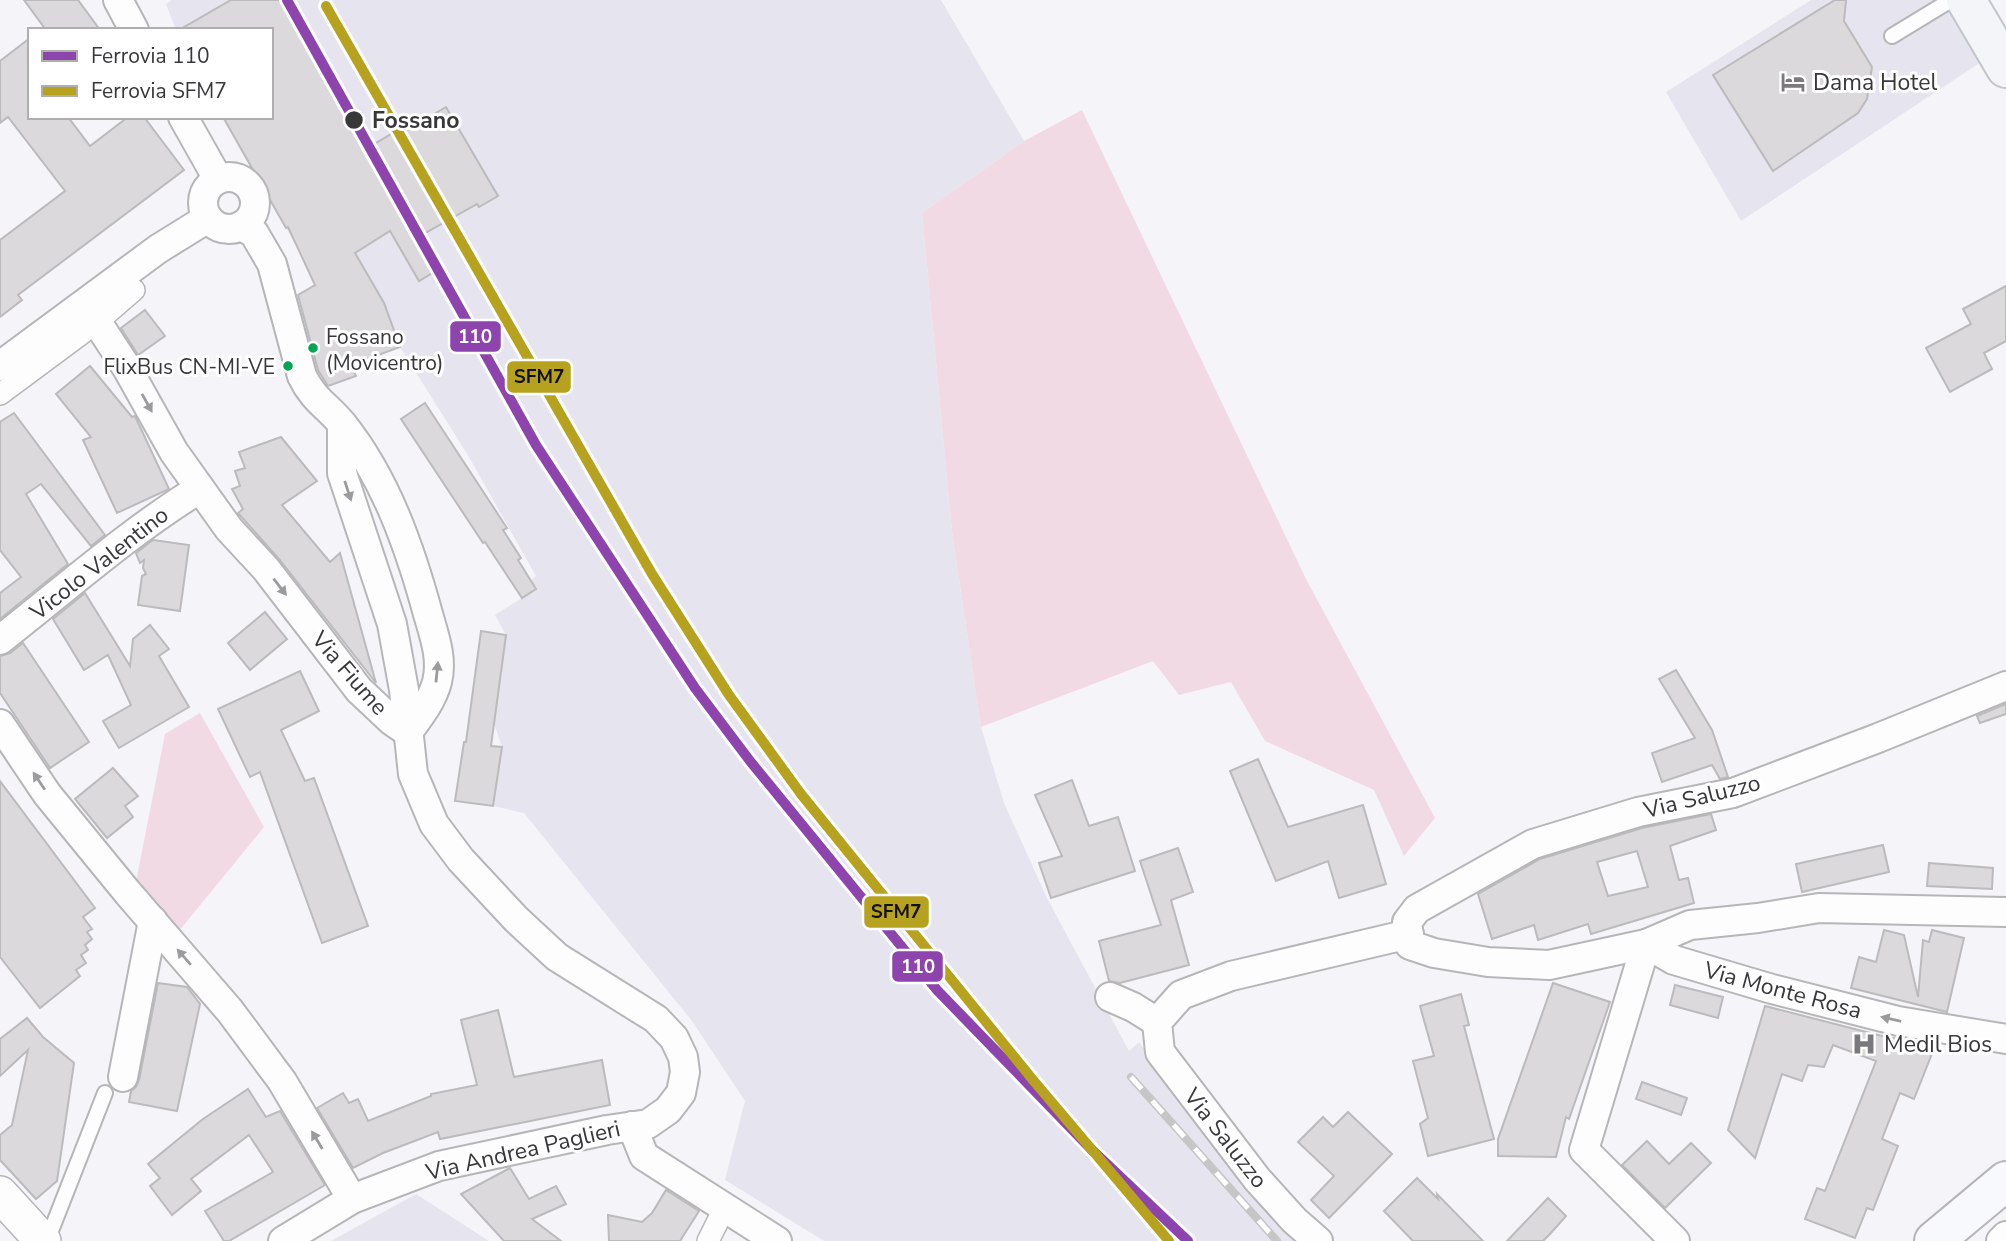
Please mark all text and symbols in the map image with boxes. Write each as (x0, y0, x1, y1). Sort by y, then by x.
legend (28, 28, 273, 119)
text: Ferrovia 110 (91, 42, 210, 70)
place label: Dama Hotel (1813, 67, 1937, 98)
hotel icon: Dama Hotel (1779, 68, 1807, 96)
text: Ferrovia SFM7 (91, 77, 227, 105)
place label: Fossano (372, 105, 460, 136)
marker: Fossano (343, 109, 365, 131)
line badge: 110 (449, 320, 502, 353)
place label: Fossano (Movicentro) (326, 323, 443, 377)
text: 110 (458, 324, 492, 350)
marker: Fossano (Movicentro) (306, 341, 320, 355)
place label: FlixBus CN-MI-VE (103, 353, 275, 381)
marker: FlixBus CN-MI-VE (281, 359, 295, 373)
line badge: SFM7 (506, 360, 572, 394)
text: SFM7 (514, 364, 564, 390)
one-way arrow (141, 393, 153, 413)
one-way arrow (343, 480, 354, 501)
street label: Vicolo Valentino (23, 500, 175, 628)
one-way arrow (272, 578, 286, 596)
street label: Via Fiume (304, 624, 395, 722)
one-way arrow (432, 661, 443, 683)
street label: Via Saluzzo (1640, 767, 1764, 826)
one-way arrow (33, 772, 46, 791)
line badge: SFM7 (863, 895, 930, 929)
text: SFM7 (871, 899, 921, 925)
one-way arrow (177, 948, 192, 965)
line badge: 110 (891, 950, 944, 983)
text: 110 (901, 954, 935, 980)
street label: Via Monte Rosa (1700, 954, 1865, 1026)
one-way arrow (1879, 1013, 1901, 1024)
place label: Medil Bios (1884, 1029, 1992, 1060)
hospital icon: Medil Bios (1850, 1030, 1878, 1058)
street label: Via Saluzzo (1176, 1081, 1275, 1195)
street label: Via Andrea Paglieri (422, 1113, 623, 1188)
one-way arrow (311, 1131, 323, 1150)

